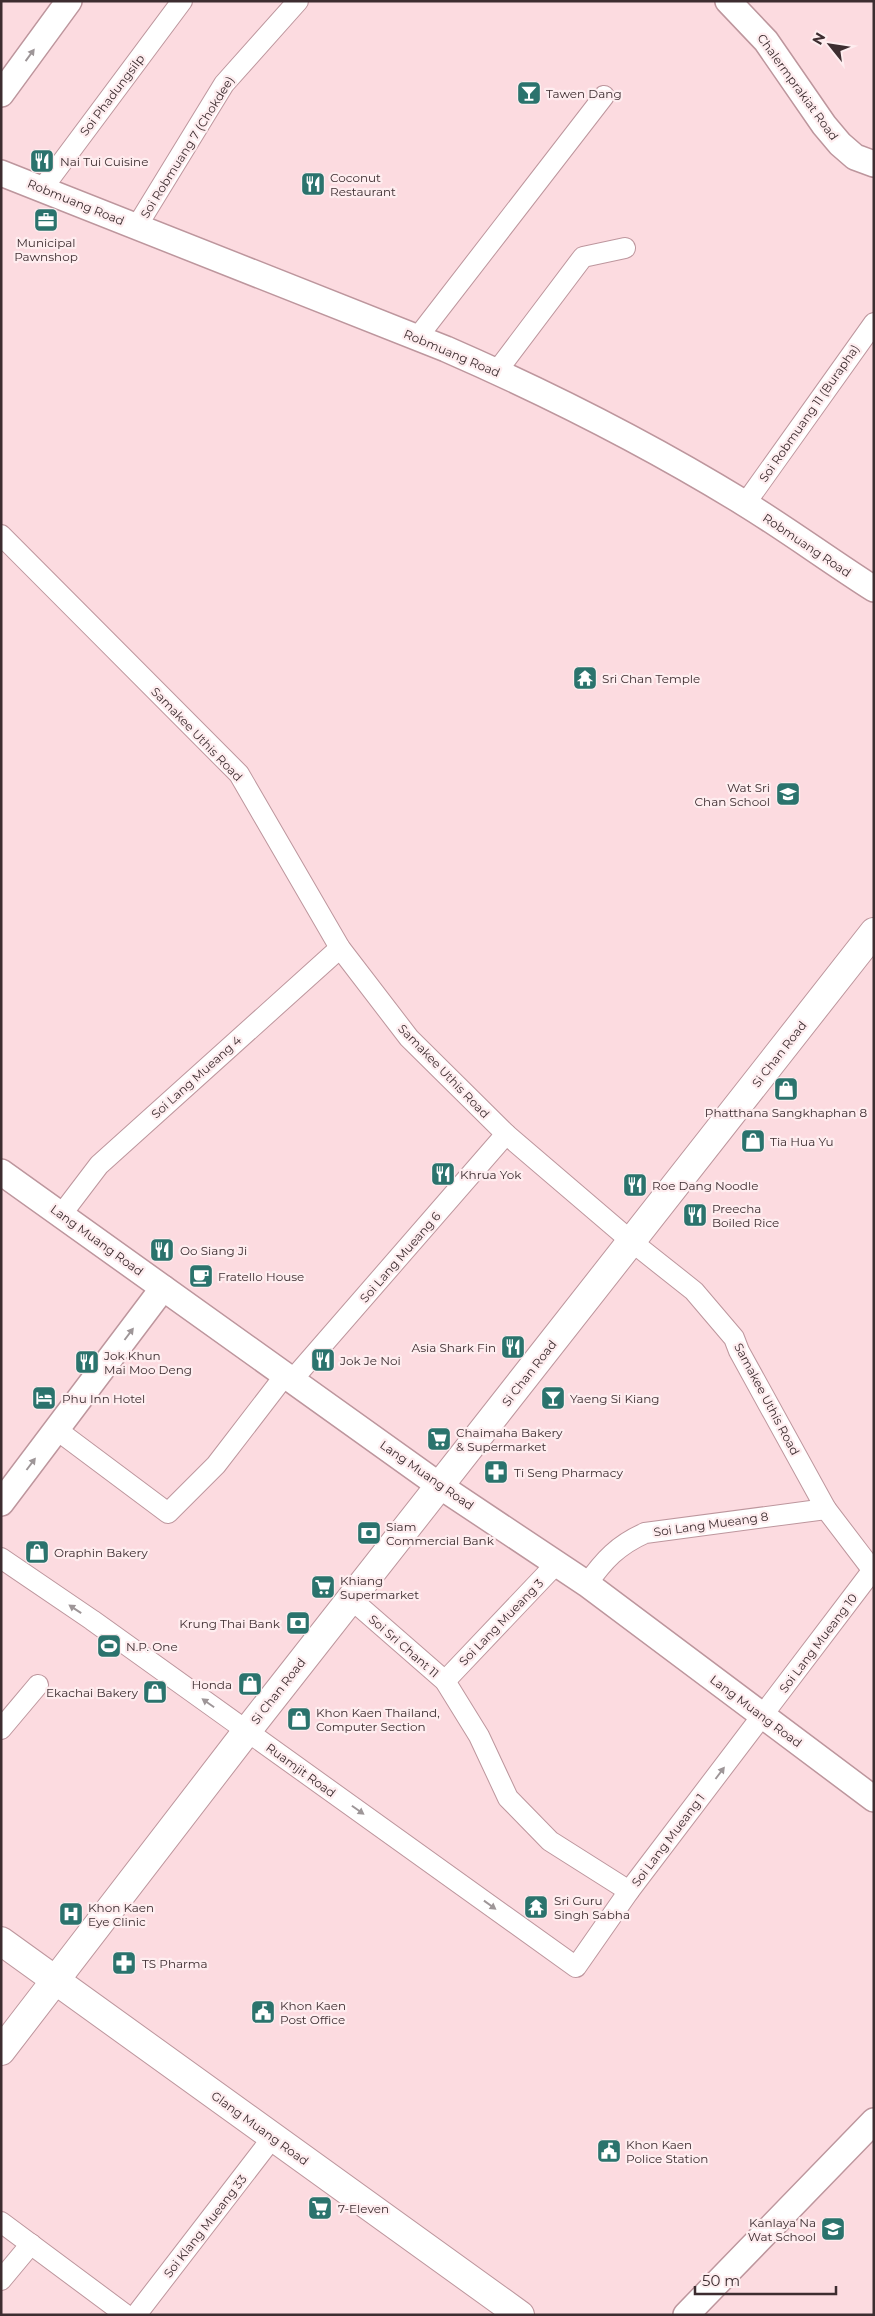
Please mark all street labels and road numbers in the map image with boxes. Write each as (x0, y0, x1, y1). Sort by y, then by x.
street label: Chalermprakiat Road (754, 31, 842, 143)
street label: Soi Phadungsilp (76, 51, 148, 139)
street label: Soi Robmuang 7 (Chokdee) (137, 73, 237, 221)
street label: Robmuang Road (25, 176, 127, 228)
street label: Robmuang Road (402, 326, 502, 380)
street label: Soi Robmuang 11 (Burapha) (756, 341, 862, 485)
street label: Robmuang Road (760, 510, 854, 580)
street label: Samakee Uthis Road (148, 684, 246, 784)
street label: Si Chan Road (748, 1018, 810, 1090)
street label: Samakee Uthis Road (395, 1021, 493, 1121)
street label: Soi Lang Mueang 4 (148, 1033, 244, 1121)
street label: Lang Muang Road (48, 1201, 146, 1279)
street label: Soi Lang Mueang 6 (356, 1209, 444, 1305)
street label: Si Chan Road (498, 1337, 560, 1409)
street label: Samakee Uthis Road (731, 1340, 803, 1458)
street label: Lang Muang Road (377, 1437, 477, 1513)
street label: Soi Lang Mueang 8 (653, 1508, 770, 1539)
street label: Soi Lang Mueang 3 (456, 1575, 546, 1669)
street label: Soi Lang Mueang 10 (776, 1590, 860, 1696)
street label: Soi Sri Chant 11 (366, 1611, 442, 1681)
street label: Si Chan Road (247, 1655, 309, 1727)
street label: Lang Muang Road (707, 1672, 805, 1750)
street label: Ruamjit Road (263, 1740, 339, 1800)
street label: Soi Lang Mueang 1 (628, 1791, 708, 1889)
street label: Glang Muang Road (208, 2088, 312, 2168)
street label: Soi Klang Mueang 33 (160, 2171, 250, 2280)

